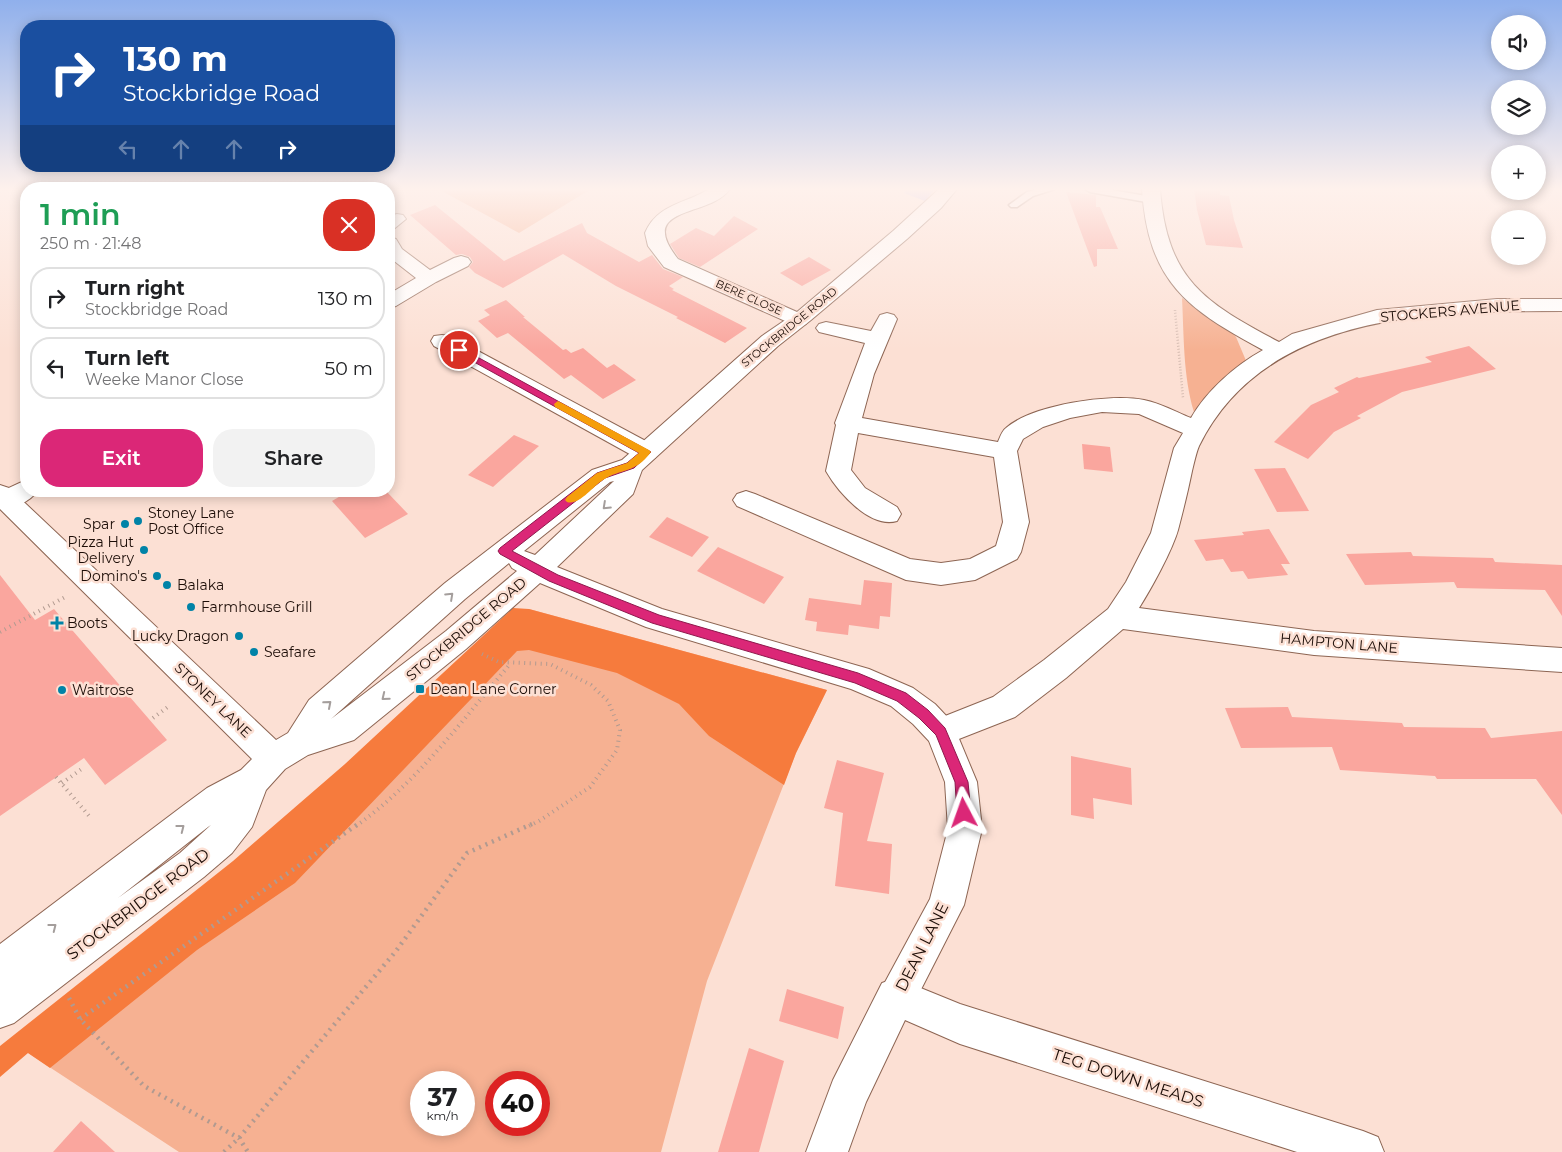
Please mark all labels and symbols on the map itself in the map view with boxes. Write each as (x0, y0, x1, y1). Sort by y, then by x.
street label: BERE CLOSE (714, 276, 784, 318)
street label: STOCKBRIDGE ROAD (738, 284, 840, 370)
street label: STOCKERS AVENUE (1379, 296, 1521, 326)
pin (438, 329, 480, 371)
one-way arrow (602, 500, 611, 509)
place label: Stoney Lane Post Office (148, 504, 234, 538)
place label: Spar (83, 515, 115, 533)
marker: Stoney Lane Post Office (132, 515, 144, 527)
marker: Spar (119, 518, 131, 530)
place label: Pizza Hut Delivery (67, 533, 134, 567)
marker: Pizza Hut Delivery (138, 544, 150, 556)
place label: Domino's (80, 567, 147, 585)
marker: Domino's (151, 570, 163, 582)
street label: STOCKBRIDGE ROAD (402, 573, 530, 685)
place label: Balaka (177, 576, 224, 594)
marker: Balaka (161, 579, 173, 591)
one-way arrow (444, 593, 453, 602)
place label: Farmhouse Grill (201, 598, 312, 616)
marker: Farmhouse Grill (185, 601, 197, 613)
place label: Boots (67, 614, 108, 632)
marker: Boots (51, 617, 63, 629)
place label: Lucky Dragon (132, 627, 229, 645)
street label: HAMPTON LANE (1279, 629, 1399, 657)
marker: Lucky Dragon (233, 630, 245, 642)
place label: Seafare (264, 643, 316, 661)
marker: Seafare (248, 646, 260, 658)
street label: STONEY LANE (171, 659, 255, 741)
place label: Dean Lane Corner (430, 680, 557, 698)
place label: Waitrose (72, 681, 134, 699)
marker: Dean Lane Corner (414, 683, 426, 695)
marker: Waitrose (56, 684, 68, 696)
one-way arrow (381, 691, 390, 700)
one-way arrow (322, 701, 331, 709)
position arrow (937, 786, 989, 838)
one-way arrow (175, 825, 184, 833)
street label: STOCKBRIDGE ROAD (63, 844, 213, 964)
street label: DEAN LANE (891, 899, 953, 995)
one-way arrow (47, 924, 57, 933)
street label: TEG DOWN MEADS (1050, 1045, 1206, 1111)
speed limit sign: 40 (485, 1071, 550, 1136)

